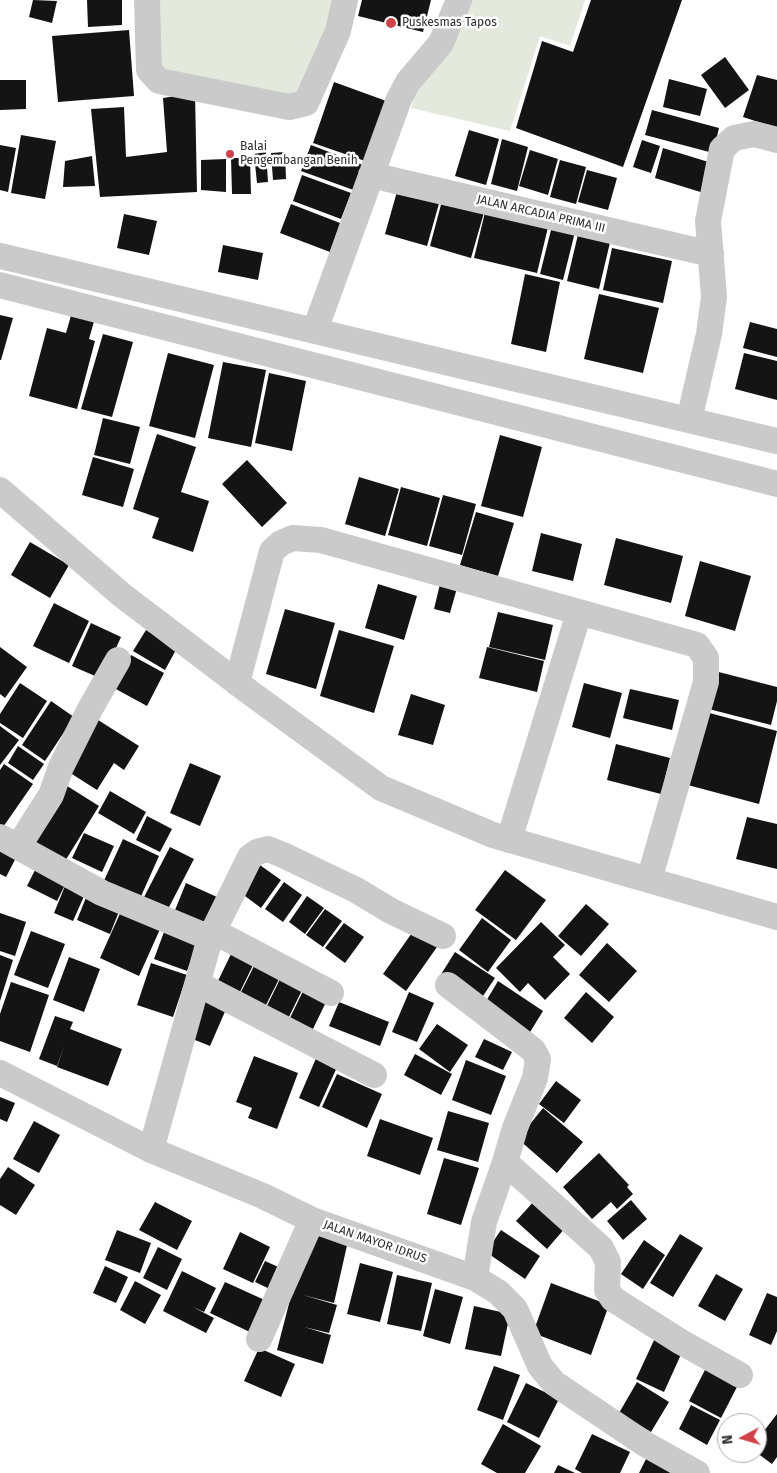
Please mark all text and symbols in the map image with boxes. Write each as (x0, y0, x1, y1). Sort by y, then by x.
marker: Puskesmas Tapos (384, 16, 398, 30)
place label: Puskesmas Tapos (402, 16, 497, 30)
place label: Balai Pengembangan Benih (240, 140, 358, 168)
marker: Balai Pengembangan Benih (224, 148, 236, 160)
street label: JALAN ARCADIA PRIMA III (475, 192, 607, 236)
street label: JALAN MAYOR IDRUS (322, 1218, 428, 1266)
north arrow (717, 1413, 767, 1463)
text: N (719, 1434, 737, 1445)

